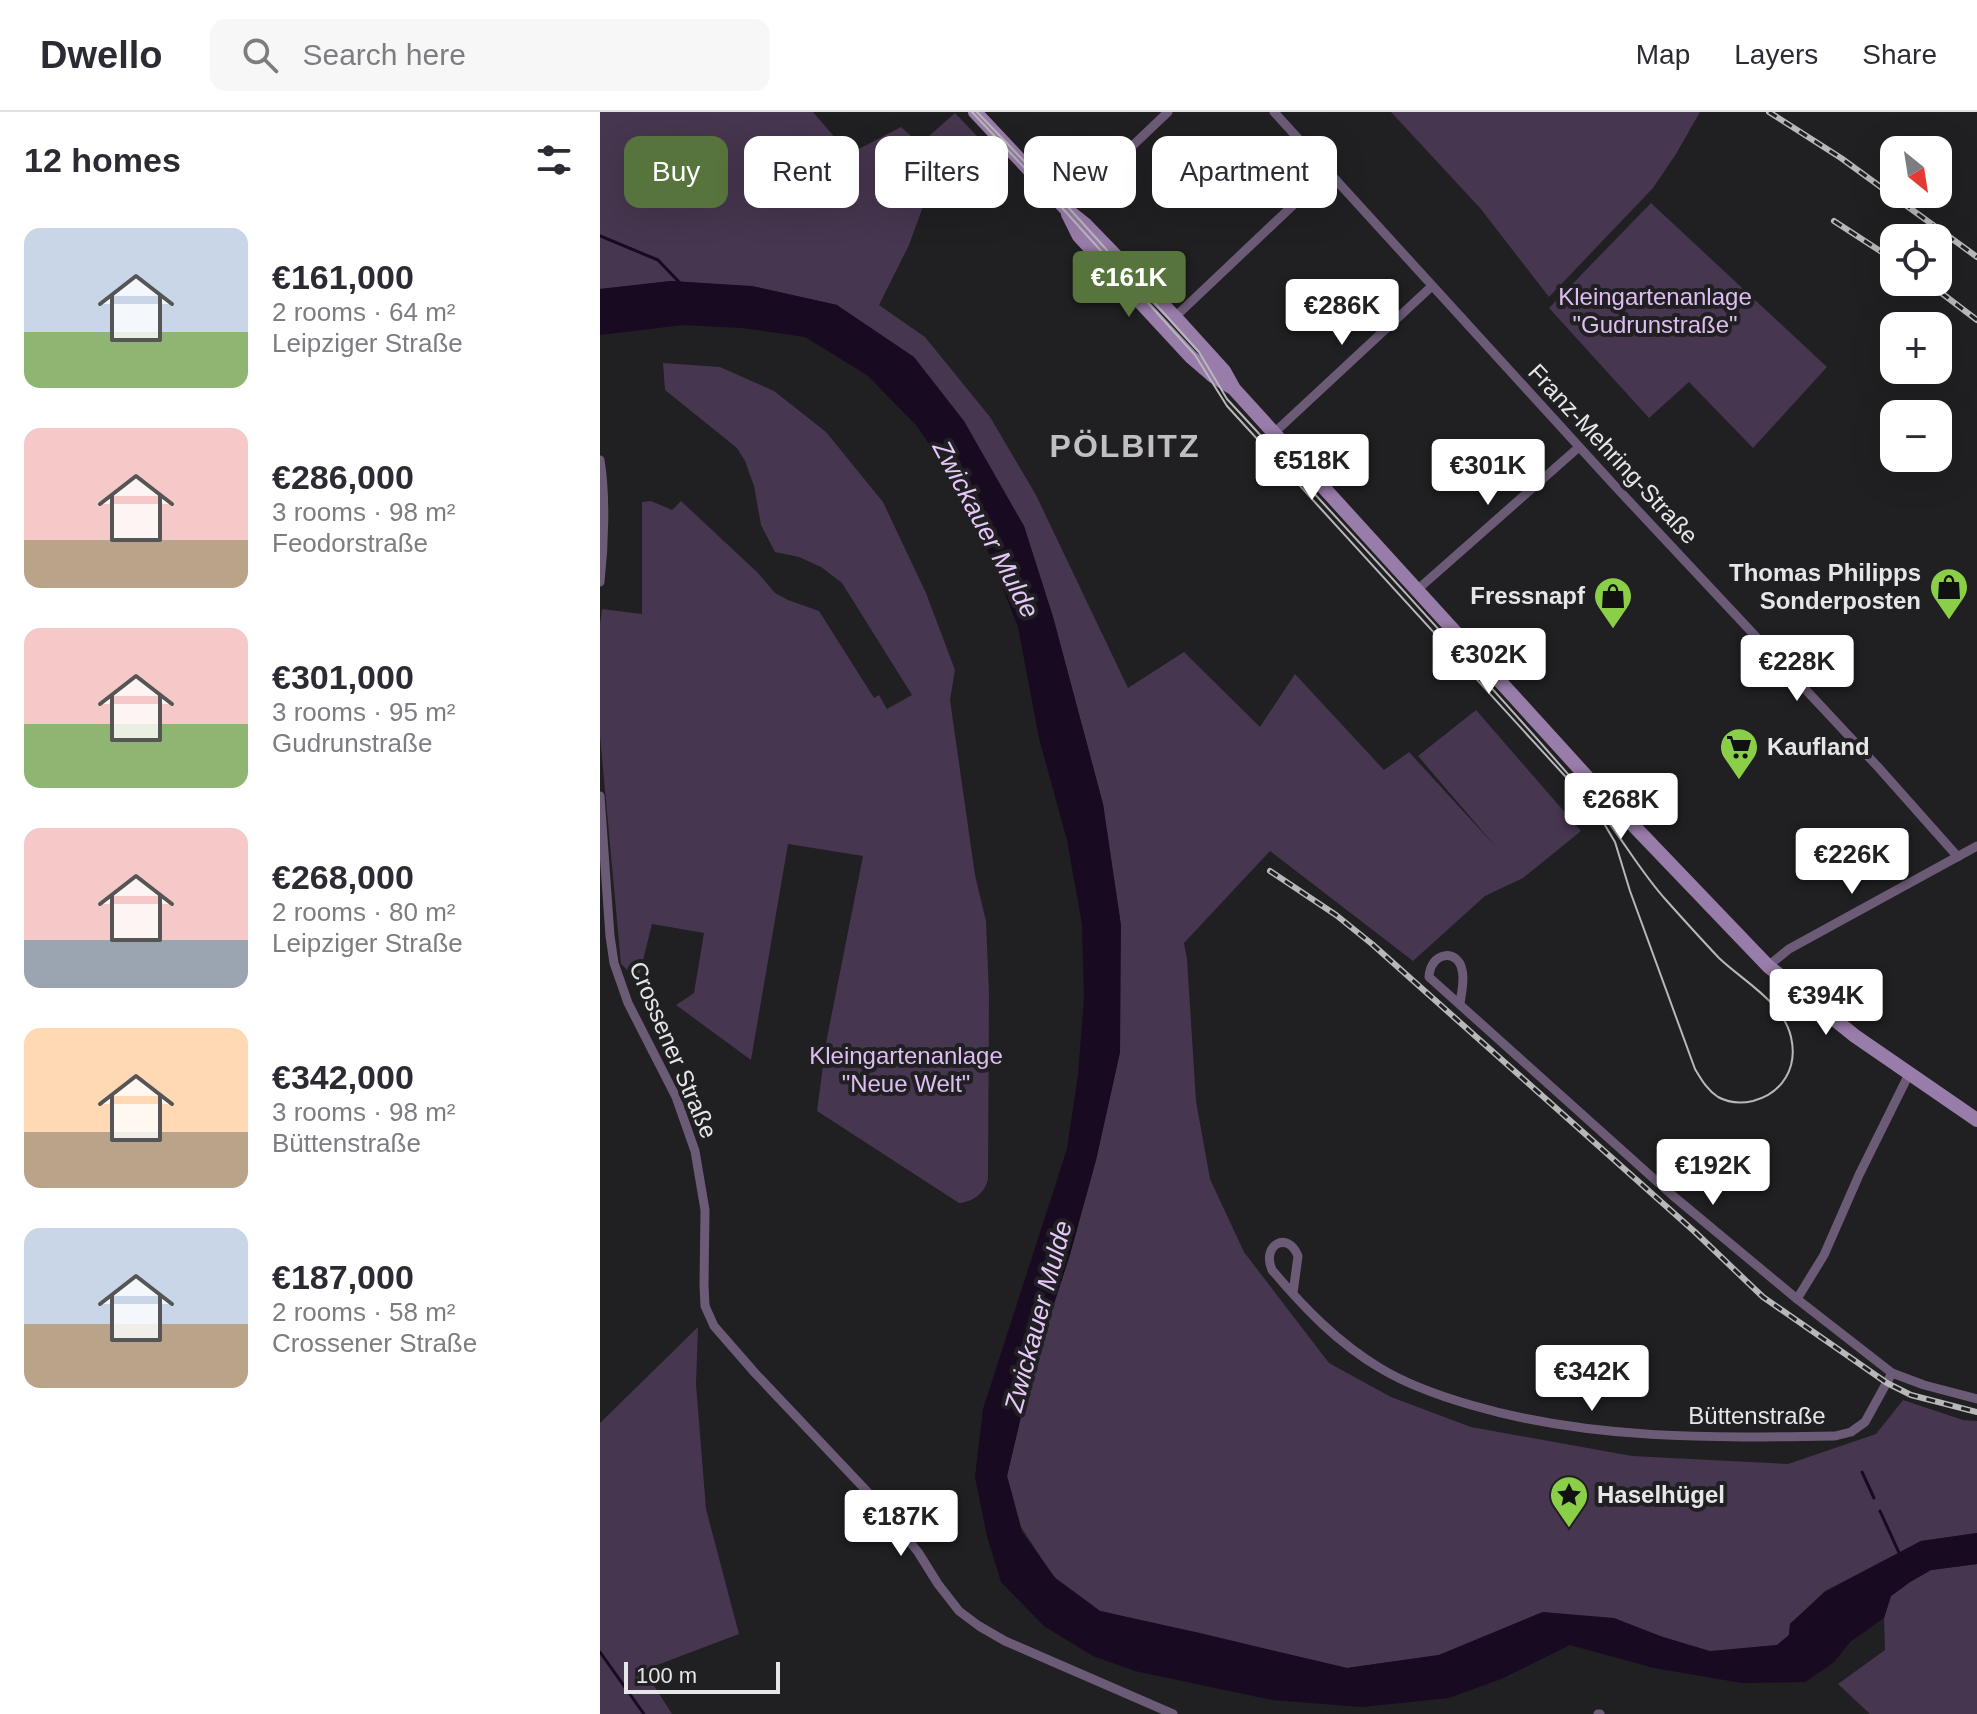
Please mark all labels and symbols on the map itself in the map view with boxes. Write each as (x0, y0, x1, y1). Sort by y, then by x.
north arrow (1880, 136, 1952, 208)
pin: €161K (1073, 251, 1185, 319)
pin: €286K (1286, 279, 1398, 347)
park label: Kleingartenanlage "Gudrunstraße" (1558, 283, 1752, 338)
street label: Franz-Mehring-Straße (1523, 358, 1704, 549)
district label: PÖLBITZ (1050, 428, 1200, 464)
water label: Zwickauer Mulde (926, 434, 1045, 623)
pin: €518K (1256, 434, 1368, 502)
pin: €301K (1432, 439, 1544, 507)
place label: Thomas Philipps Sonderposten (1729, 559, 1921, 614)
shop icon: Thomas Philipps Sonderposten (1928, 566, 1970, 621)
shop icon: Fressnapf (1592, 575, 1634, 630)
place label: Fressnapf (1470, 582, 1586, 609)
pin: €302K (1433, 628, 1545, 696)
pin: €228K (1741, 635, 1853, 703)
supermarket icon: Kaufland (1718, 726, 1760, 781)
place label: Kaufland (1767, 733, 1870, 760)
pin: €268K (1565, 773, 1677, 841)
pin: €226K (1796, 828, 1908, 896)
street label: Crossener Straße (624, 957, 723, 1142)
pin: €394K (1770, 969, 1882, 1037)
park label: Kleingartenanlage "Neue Welt" (809, 1042, 1003, 1097)
pin: €192K (1657, 1139, 1769, 1207)
water label: Zwickauer Mulde (998, 1217, 1078, 1416)
pin: €342K (1536, 1345, 1648, 1413)
street label: Büttenstraße (1688, 1402, 1826, 1429)
place icon: Haselhügel (1548, 1474, 1590, 1529)
place label: Haselhügel (1597, 1481, 1725, 1508)
pin: €187K (845, 1490, 957, 1558)
scale bar (624, 1658, 780, 1694)

